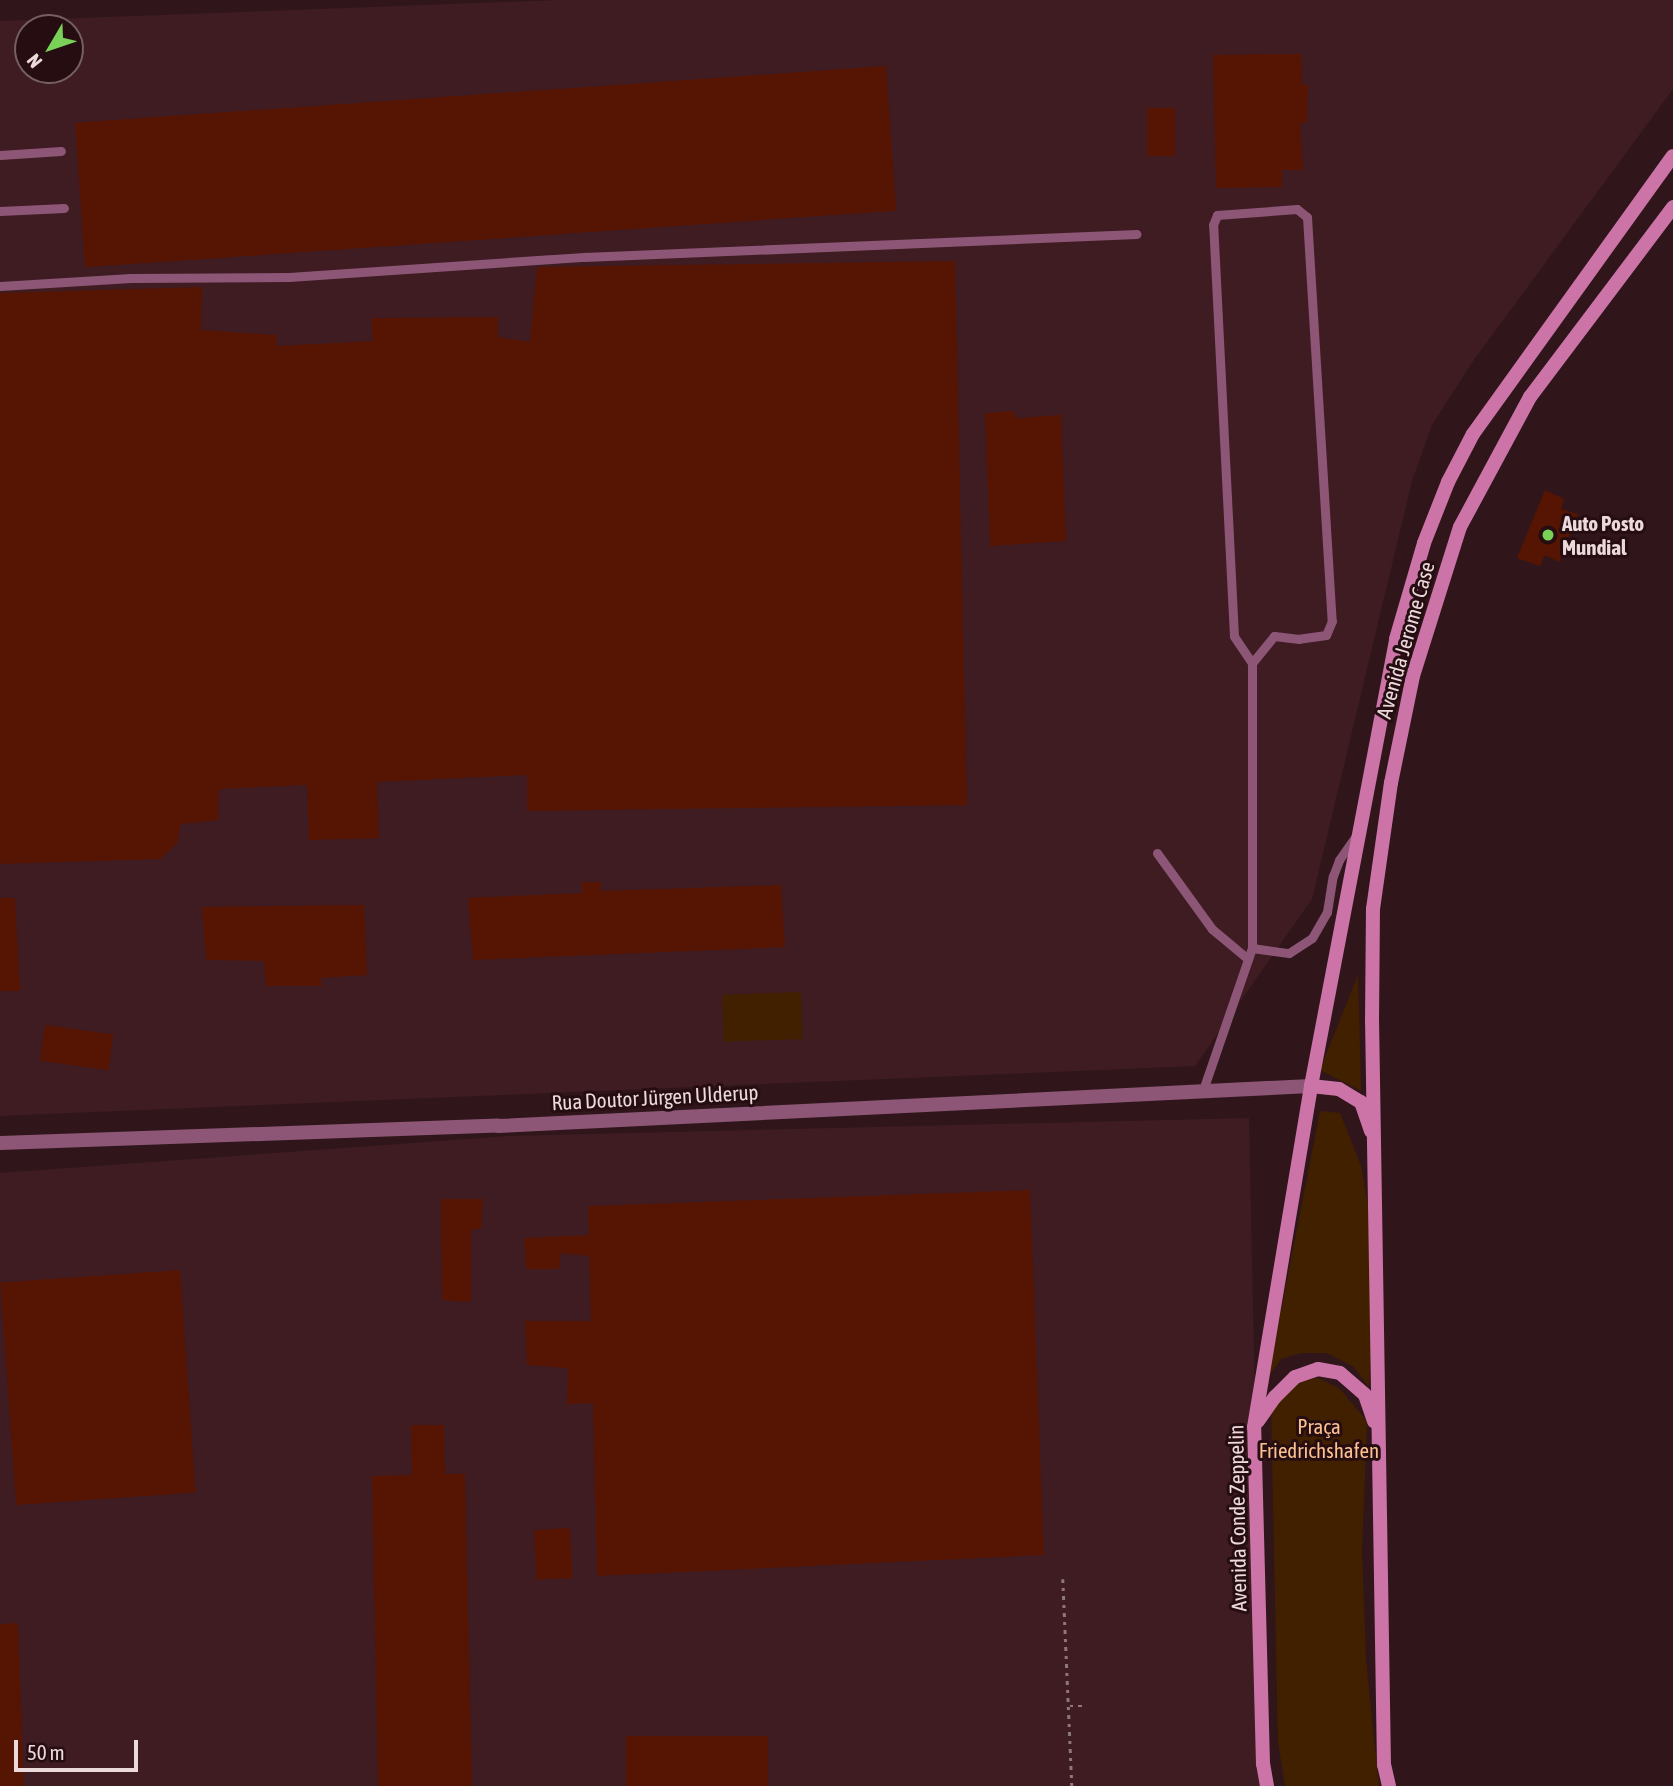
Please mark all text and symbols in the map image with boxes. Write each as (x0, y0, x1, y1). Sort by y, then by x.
north arrow (14, 14, 84, 84)
text: N (22, 50, 46, 72)
place label: Auto Posto Mundial (1562, 510, 1644, 560)
marker: Auto Posto Mundial (1540, 527, 1556, 543)
street label: Avenida Jerome Case (1371, 559, 1439, 721)
street label: Rua Doutor Jürgen Ulderup (551, 1079, 759, 1115)
park label: Praça Friedrichshafen (1259, 1413, 1379, 1463)
street label: Avenida Conde Zeppelin (1223, 1424, 1251, 1612)
scale bar (18, 1726, 142, 1770)
text: 50 m (27, 1740, 65, 1764)

